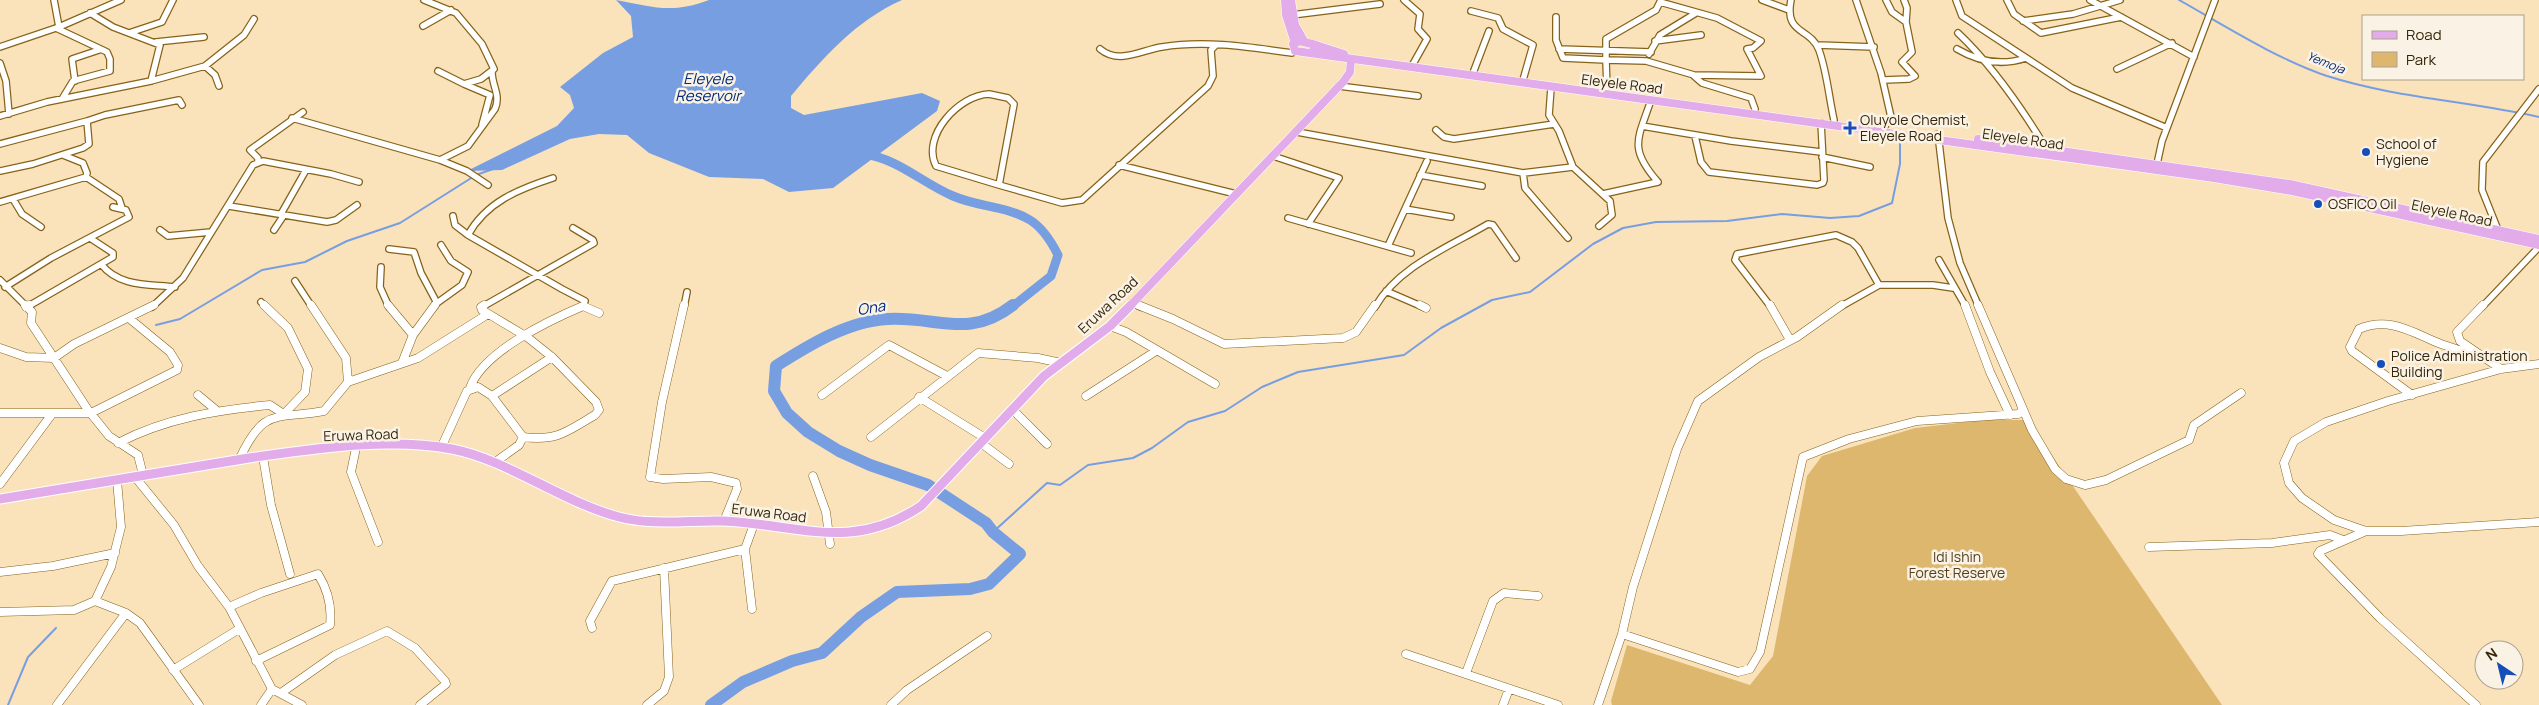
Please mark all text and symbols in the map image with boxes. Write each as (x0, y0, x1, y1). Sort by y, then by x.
legend (2362, 15, 2524, 80)
text: Road (2406, 24, 2442, 45)
water label: Yemoja (2305, 47, 2349, 78)
text: Park (2406, 49, 2436, 70)
water label: Eleyele Reservoir (675, 68, 743, 106)
street label: Eleyele Road (1580, 69, 1664, 98)
place label: Oluyole Chemist, Eleyele Road (1860, 110, 1969, 145)
marker: Oluyole Chemist, Eleyele Road (1844, 122, 1856, 134)
street label: Eleyele Road (1981, 123, 2065, 154)
place label: School of Hygiene (2376, 134, 2437, 169)
marker: School of Hygiene (2360, 146, 2372, 158)
place label: OSFICO Oil (2328, 194, 2397, 213)
street label: Eleyele Road (2410, 195, 2494, 230)
marker: OSFICO Oil (2312, 198, 2324, 210)
street label: Eruwa Road (1074, 272, 1142, 337)
water label: Ona (855, 295, 887, 320)
place label: Police Administration Building (2391, 346, 2528, 381)
marker: Police Administration Building (2375, 358, 2387, 370)
street label: Eruwa Road (323, 424, 399, 445)
street label: Eruwa Road (730, 498, 808, 527)
park label: Idi Ishin Forest Reserve (1909, 547, 2005, 582)
north arrow (2474, 640, 2524, 690)
text: N (2482, 643, 2501, 665)

